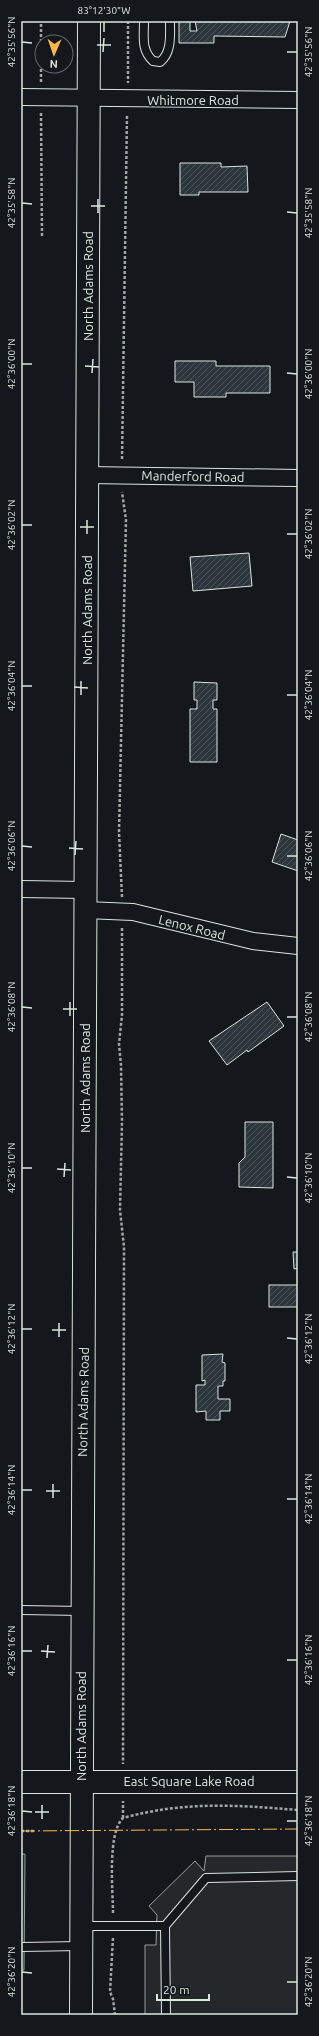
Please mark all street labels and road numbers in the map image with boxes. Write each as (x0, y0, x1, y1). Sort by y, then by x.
street label: Whitmore Road (147, 93, 239, 107)
street label: North Adams Road (81, 231, 95, 341)
street label: Manderford Road (141, 468, 245, 484)
street label: North Adams Road (80, 555, 94, 665)
street label: Lenox Road (157, 912, 227, 942)
street label: North Adams Road (78, 1023, 92, 1133)
street label: North Adams Road (75, 1347, 91, 1457)
street label: North Adams Road (74, 1671, 88, 1781)
street label: East Square Lake Road (123, 1774, 255, 1788)

